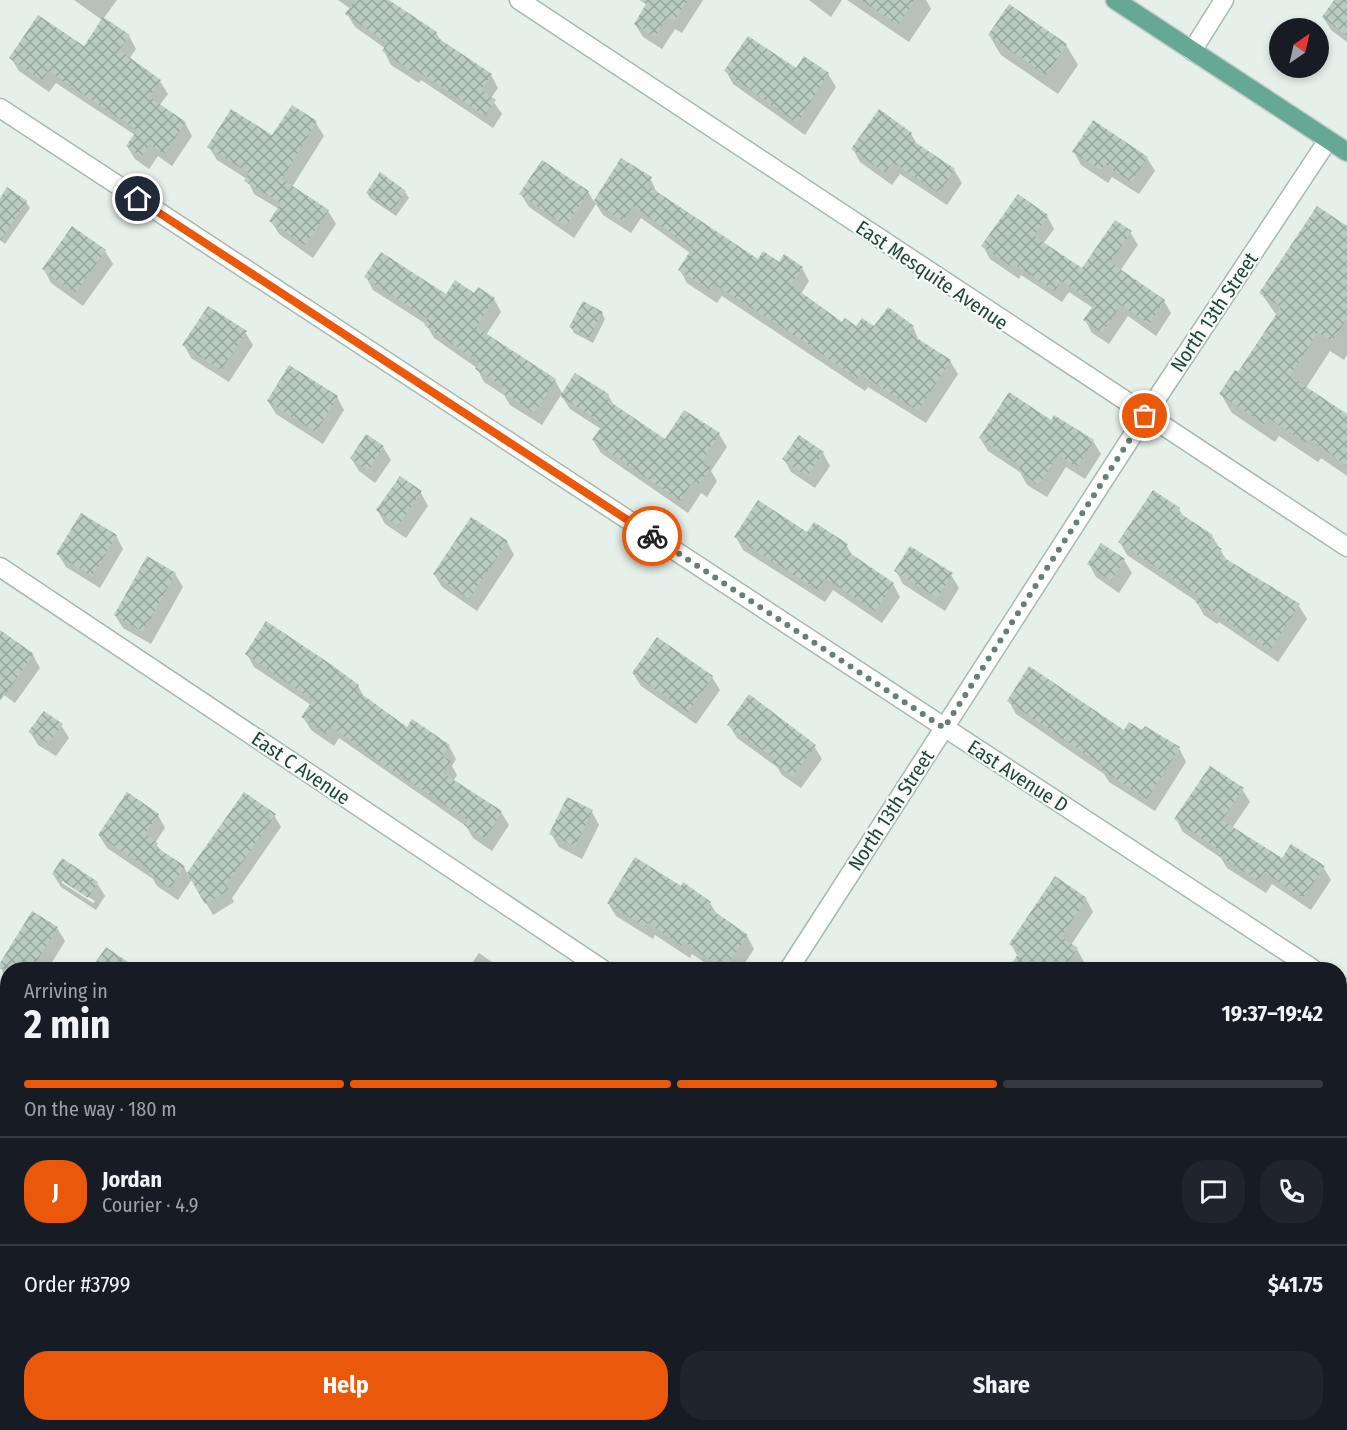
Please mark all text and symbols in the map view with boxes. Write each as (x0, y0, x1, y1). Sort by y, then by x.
north arrow (1269, 18, 1329, 78)
map controls (1269, 18, 1329, 78)
pin (112, 173, 163, 224)
icon: home (121, 182, 154, 215)
street label: East Mesquite Avenue (851, 215, 1013, 335)
street label: North 13th Street (1165, 247, 1263, 376)
pin (1119, 390, 1170, 441)
icon: bag (1128, 399, 1161, 432)
courier (622, 506, 682, 566)
icon: bike (636, 520, 669, 553)
street label: East C Avenue (247, 726, 355, 810)
street label: East Avenue D (963, 735, 1073, 817)
street label: North 13th Street (843, 745, 939, 875)
text: Arriving in (24, 979, 108, 1003)
text: 19:37–19:42 (1221, 1000, 1323, 1027)
text: 2 min (24, 1002, 110, 1048)
text: On the way · 180 m (24, 1097, 177, 1121)
button: chat (1182, 1160, 1245, 1223)
button: phone (1260, 1160, 1323, 1223)
text: Jordan (102, 1166, 162, 1193)
text: J (52, 1178, 59, 1205)
text: Courier · 4.9 (102, 1193, 198, 1217)
text: Order #3799 (24, 1271, 130, 1298)
text: $41.75 (1268, 1271, 1323, 1298)
button: Help (24, 1351, 668, 1420)
button: Share (680, 1351, 1323, 1420)

